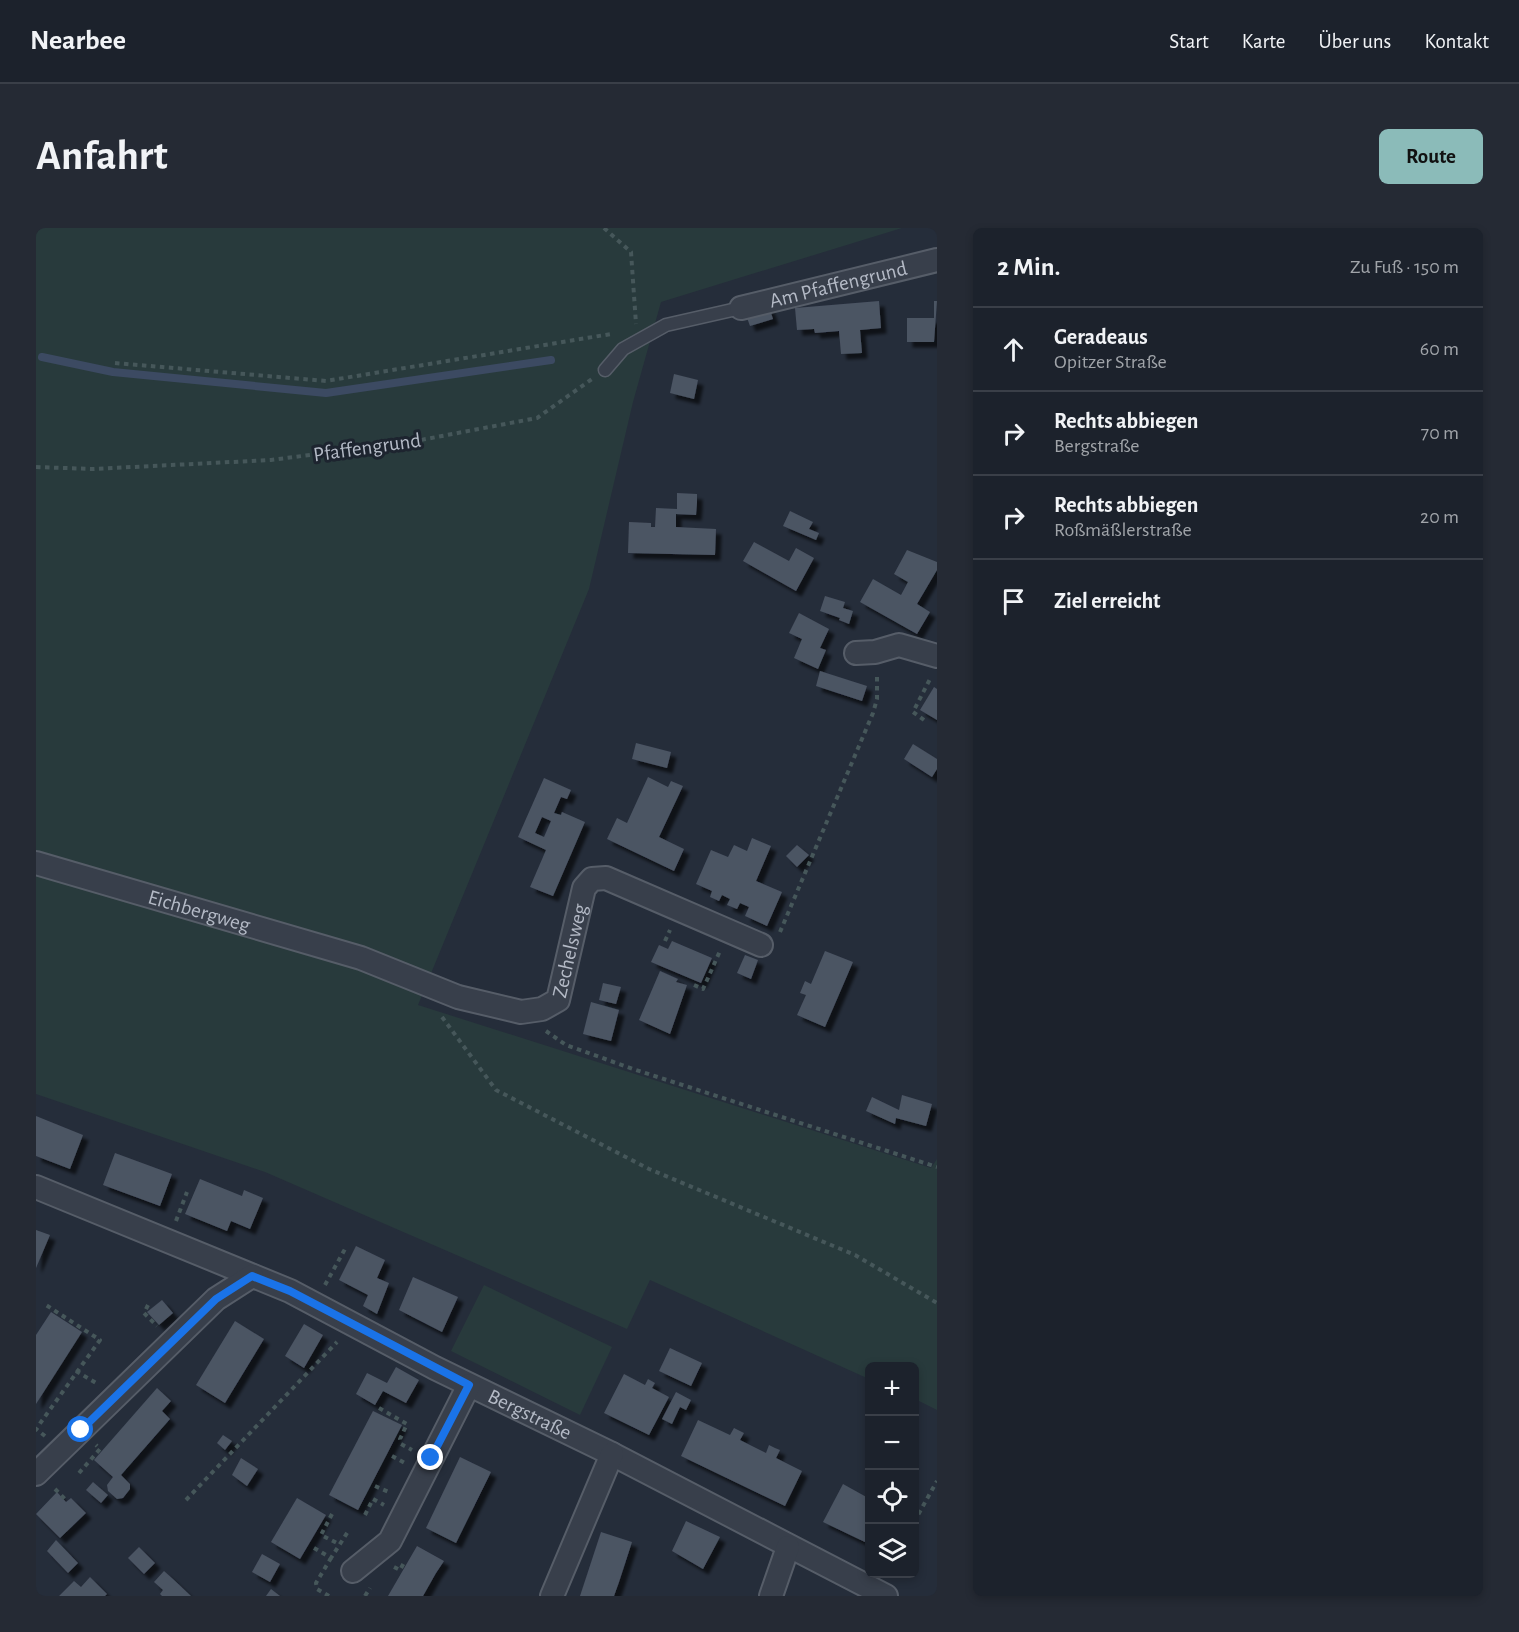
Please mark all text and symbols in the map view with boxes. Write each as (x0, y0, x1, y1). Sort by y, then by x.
text: Nearbee (30, 27, 126, 55)
text: Start (1169, 31, 1209, 52)
text: Karte (1242, 31, 1285, 52)
text: Über uns (1318, 31, 1391, 52)
text: Kontakt (1424, 31, 1489, 52)
button: Route (1379, 129, 1483, 184)
text: Anfahrt (36, 135, 168, 177)
text: 2 Min. (997, 254, 1060, 280)
text: Zu Fuß · 150 m (1350, 257, 1459, 277)
street label: Am Pfaffengrund (767, 258, 909, 312)
text: Geradeaus (1054, 326, 1148, 348)
icon: ahead (997, 333, 1030, 366)
text: 60 m (1420, 339, 1459, 359)
text: Opitzer Straße (1054, 352, 1167, 372)
text: Rechts abbiegen (1054, 410, 1198, 432)
icon: right (997, 417, 1030, 450)
text: 70 m (1421, 423, 1459, 443)
street label: Pfaffengrund (312, 430, 422, 465)
text: Bergstraße (1054, 436, 1140, 456)
text: Rechts abbiegen (1054, 494, 1198, 516)
icon: right (997, 501, 1030, 534)
text: 20 m (1420, 507, 1459, 527)
text: Roßmäßlerstraße (1054, 520, 1192, 540)
icon: arrive (997, 585, 1030, 618)
text: Ziel erreicht (1054, 590, 1161, 612)
street label: Eichbergweg (146, 886, 253, 936)
street label: Zechelsweg (549, 901, 591, 1000)
map controls (865, 1362, 919, 1578)
button: + (865, 1362, 919, 1416)
street label: Bergstraße (485, 1385, 575, 1444)
route start (67, 1416, 93, 1442)
button: − (865, 1416, 919, 1470)
route end (417, 1444, 443, 1470)
button: locate (865, 1470, 919, 1524)
button: layers (865, 1524, 919, 1578)

